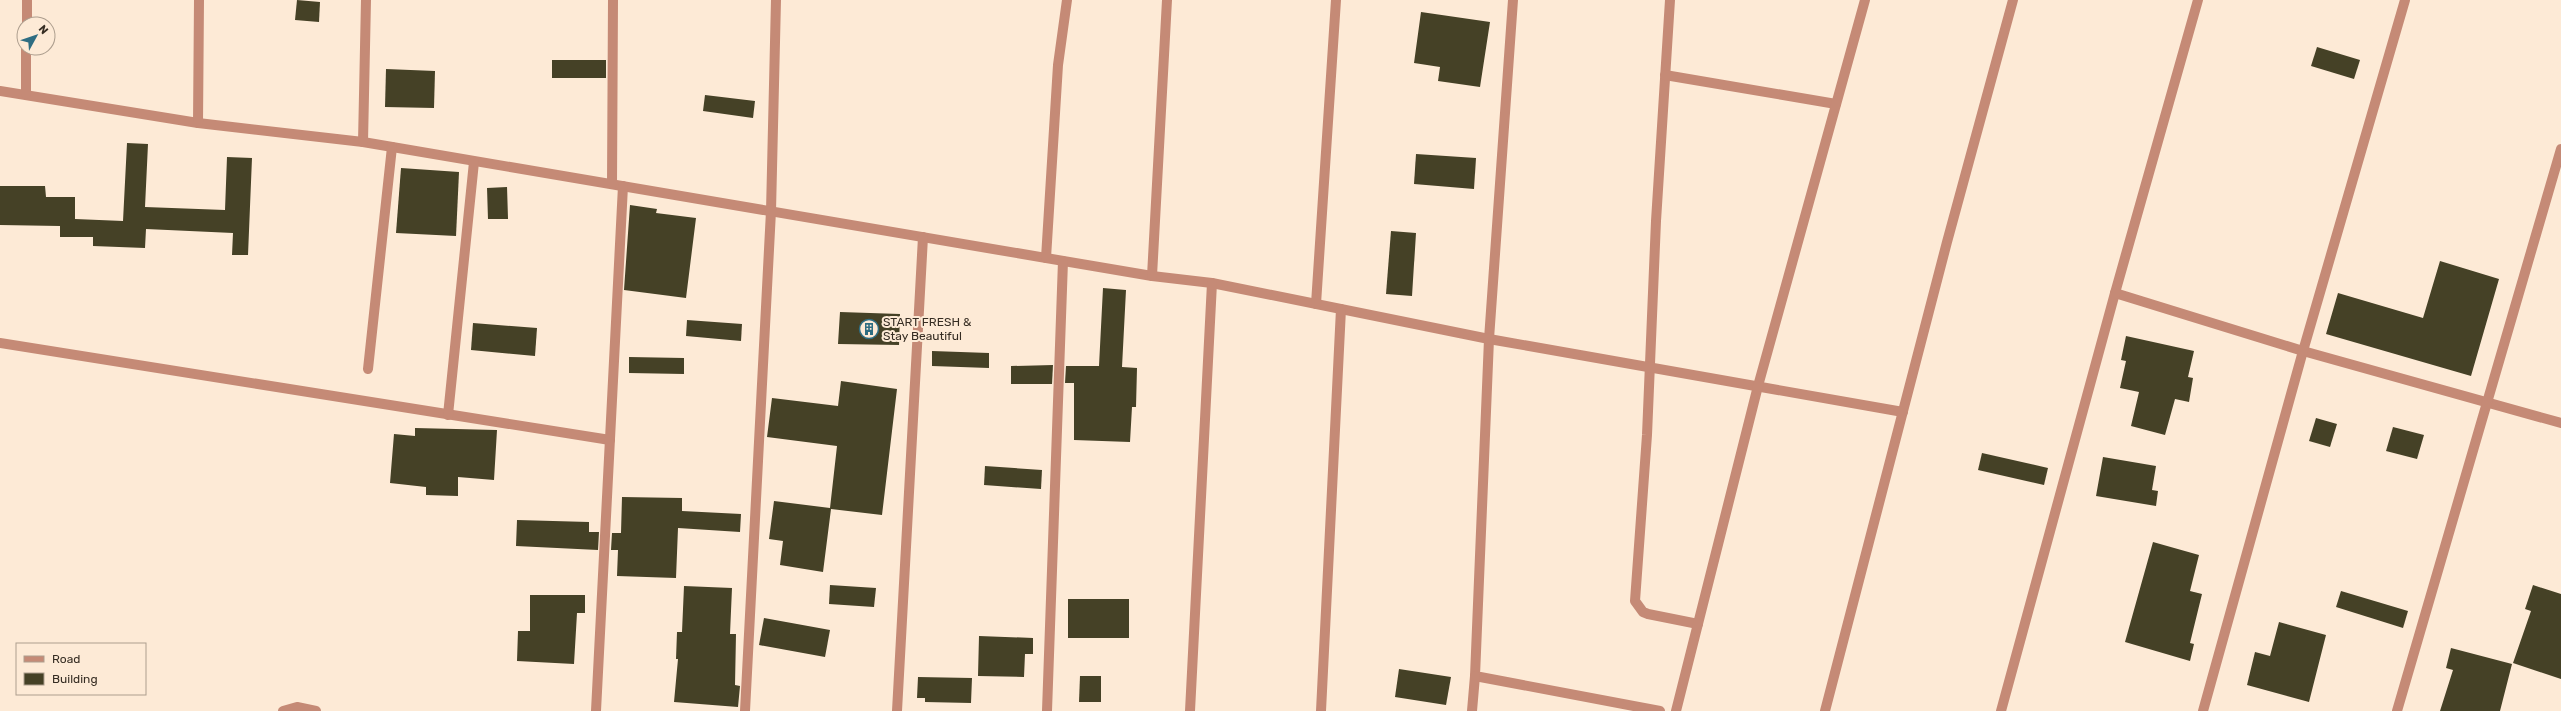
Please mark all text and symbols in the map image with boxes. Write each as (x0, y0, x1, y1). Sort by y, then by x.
north arrow (16, 16, 56, 56)
text: N (36, 23, 51, 37)
place label: START FRESH & Stay Beautiful (883, 315, 972, 343)
building icon: START FRESH & Stay Beautiful (858, 318, 880, 340)
legend (16, 643, 146, 695)
text: Road (52, 652, 80, 666)
text: Building (52, 672, 98, 686)

